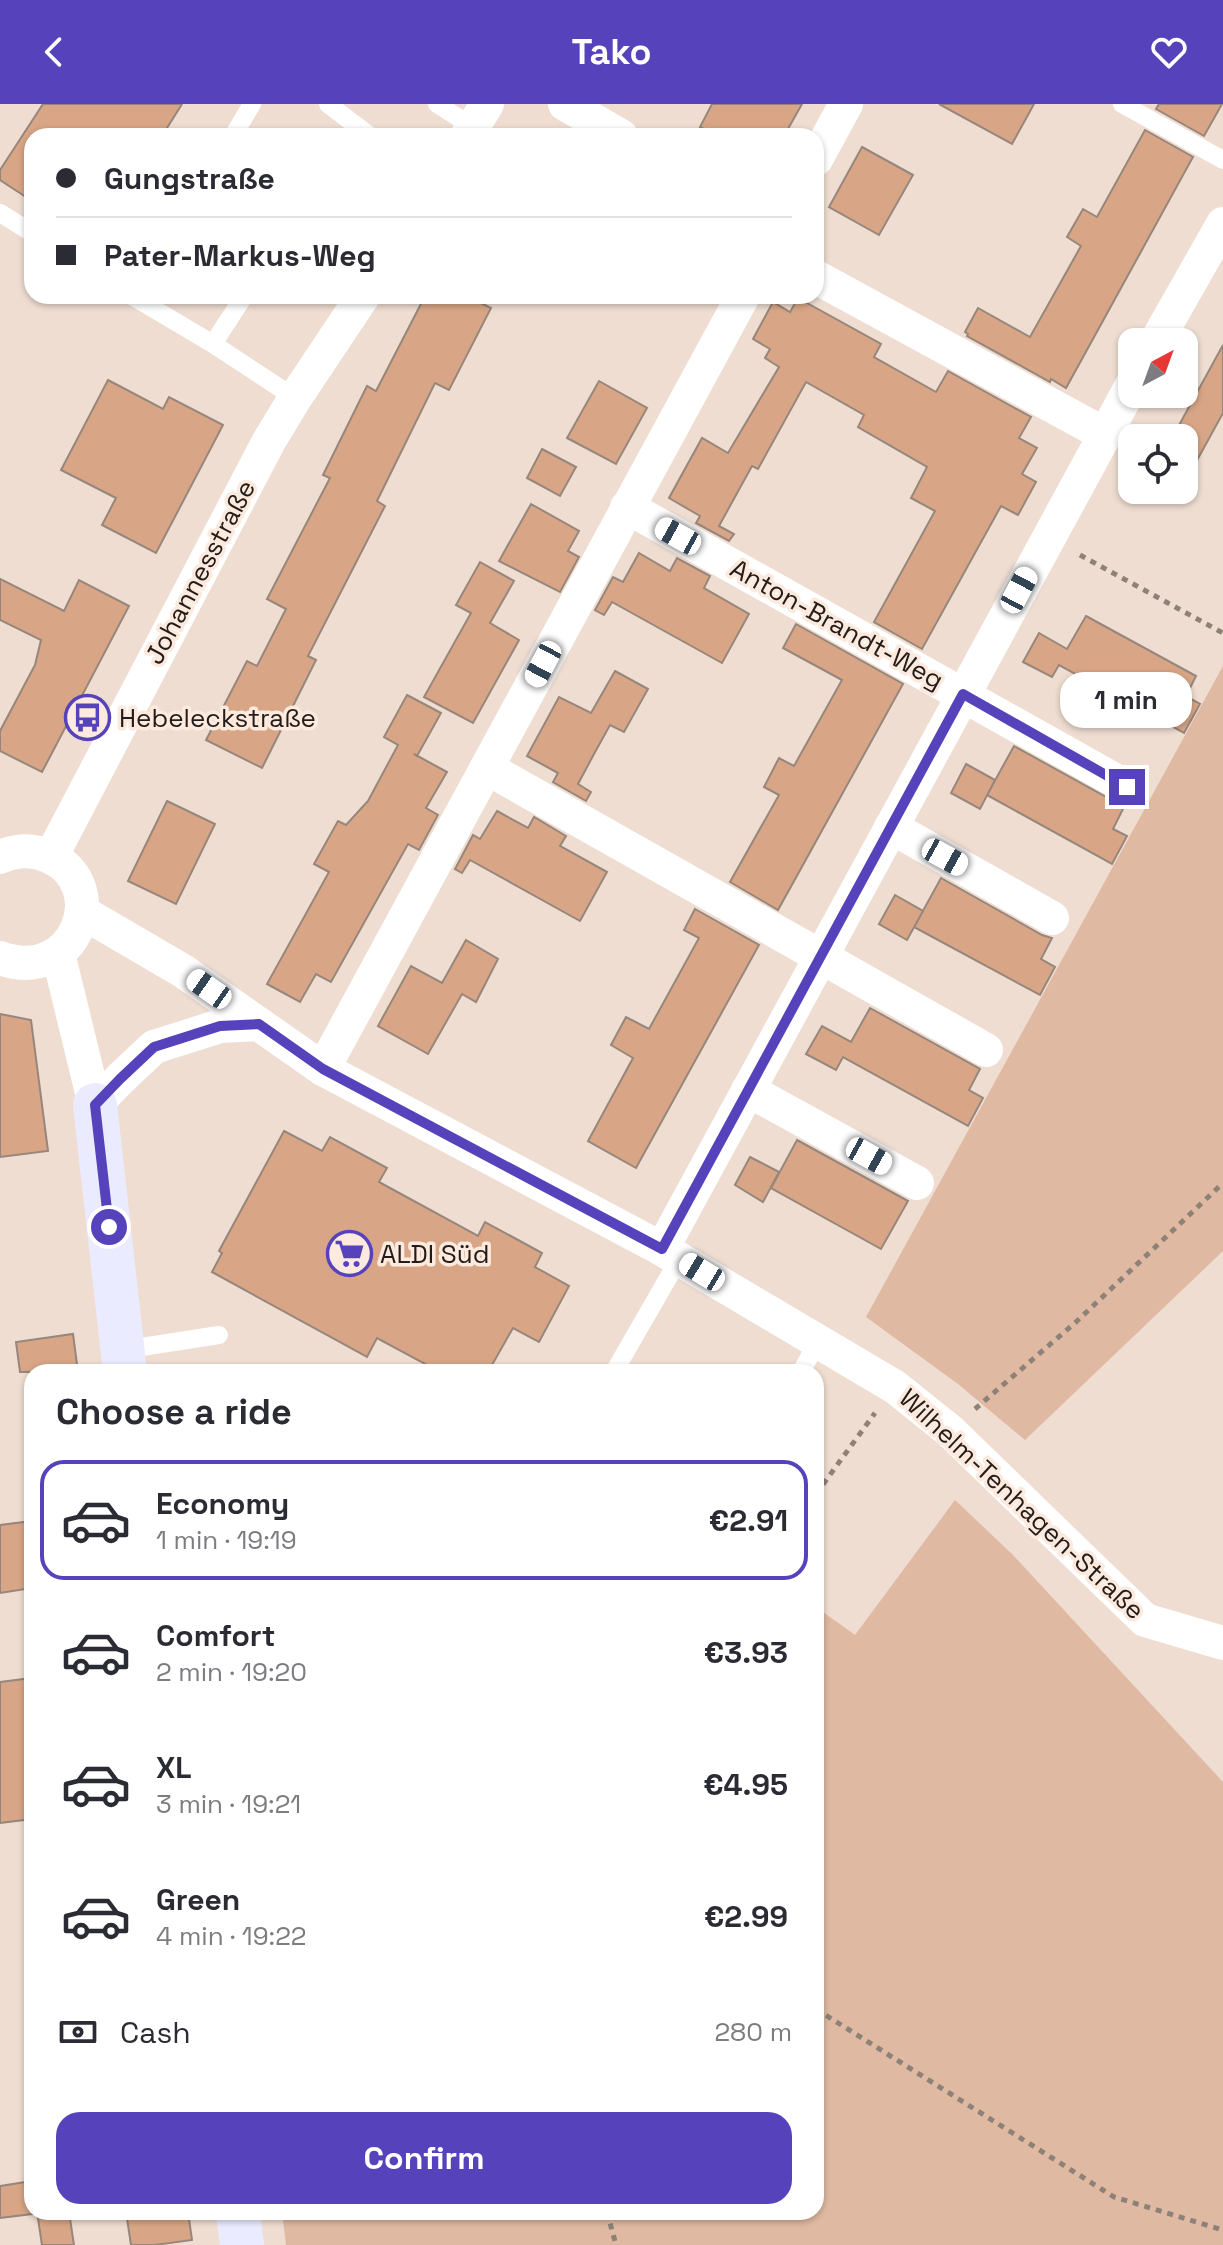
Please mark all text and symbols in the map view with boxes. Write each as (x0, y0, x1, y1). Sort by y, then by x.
text: Tako (571, 29, 652, 75)
icon: back (32, 30, 76, 74)
icon: heart (1147, 30, 1191, 74)
text: Gungstraße (104, 159, 275, 198)
text: Pater-Markus-Weg (104, 236, 376, 275)
north arrow (1118, 328, 1198, 408)
map controls (1118, 328, 1198, 504)
button: locate (1118, 424, 1198, 504)
street label: Johannesstraße (137, 474, 263, 670)
car (651, 514, 705, 558)
street label: Anton-Brandt-Weg (724, 551, 950, 697)
car (997, 563, 1041, 617)
car (521, 637, 565, 691)
callout: 1 min (1061, 671, 1193, 727)
text: 1 min (1094, 683, 1158, 717)
bus stop icon: Hebeleckstraße (64, 694, 112, 742)
place label: Hebeleckstraße (119, 701, 316, 735)
route end (1109, 769, 1145, 805)
car (918, 835, 972, 879)
car (182, 965, 236, 1013)
car (842, 1134, 896, 1178)
route start (91, 1209, 127, 1245)
supermarket icon: ALDI Süd (325, 1230, 373, 1278)
place label: ALDI Süd (380, 1237, 489, 1271)
car (675, 1249, 729, 1295)
street label: Wilhelm-Tenhagen-Straße (892, 1381, 1152, 1627)
text: Choose a ride (56, 1389, 292, 1435)
icon: car (60, 1484, 132, 1556)
text: Economy (156, 1484, 289, 1523)
text: €2.91 (709, 1501, 788, 1540)
text: 1 min · 19:19 (156, 1523, 297, 1557)
icon: car (60, 1616, 132, 1688)
text: Comfort (156, 1616, 275, 1655)
text: €3.93 (704, 1633, 788, 1672)
text: 2 min · 19:20 (156, 1655, 307, 1689)
icon: car (60, 1748, 132, 1820)
text: XL (156, 1748, 192, 1787)
text: €4.95 (703, 1765, 788, 1804)
text: 3 min · 19:21 (156, 1787, 301, 1821)
icon: car (60, 1880, 132, 1952)
text: Green (156, 1880, 240, 1919)
text: €2.99 (704, 1897, 788, 1936)
text: 4 min · 19:22 (156, 1919, 307, 1953)
icon: cash (56, 2010, 100, 2054)
text: Cash (120, 2013, 191, 2052)
text: 280 m (714, 2015, 792, 2049)
button: Confirm (56, 2112, 792, 2204)

